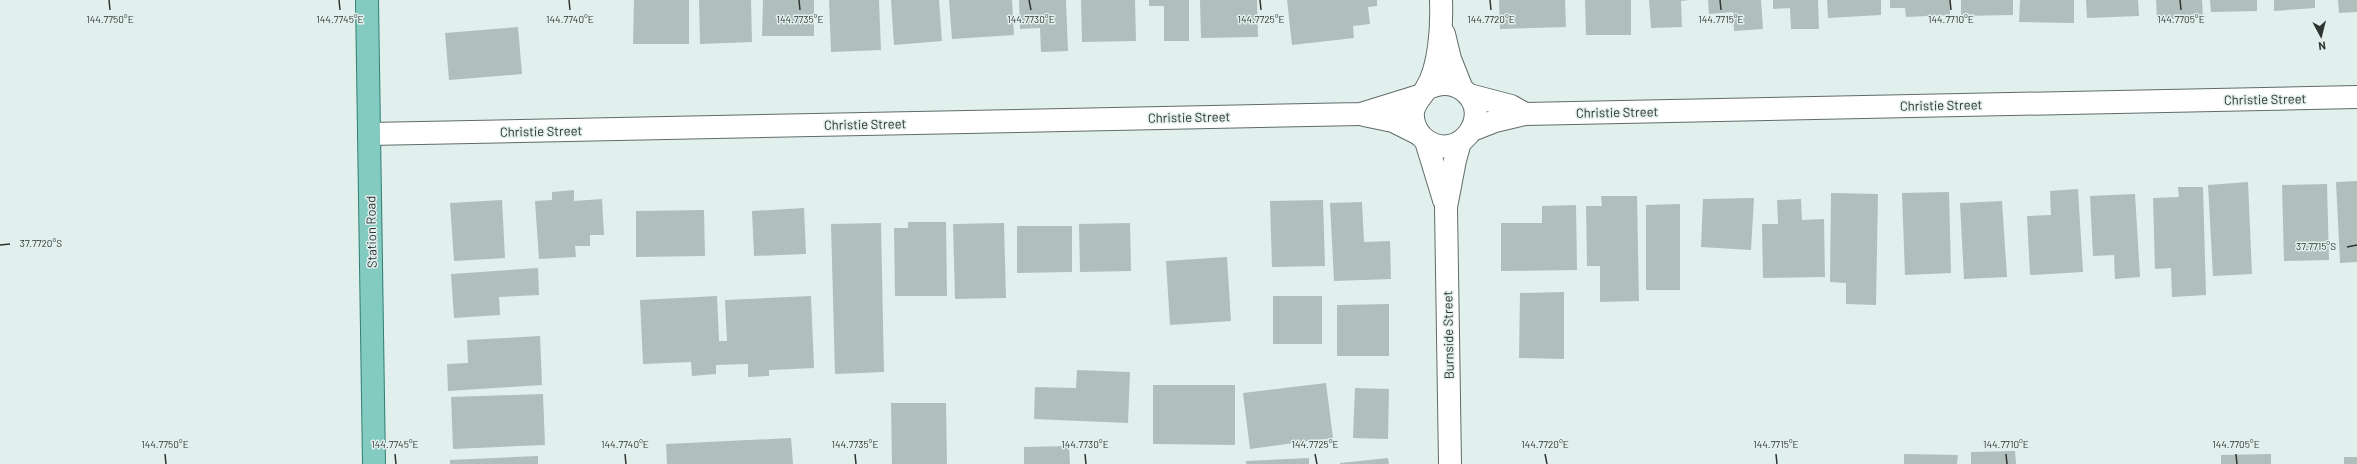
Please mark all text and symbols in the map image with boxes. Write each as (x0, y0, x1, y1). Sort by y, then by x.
text: 144.7750°E (86, 13, 134, 25)
text: 144.7745°E (316, 13, 364, 25)
text: 144.7740°E (546, 13, 594, 25)
text: 144.7735°E (777, 13, 823, 25)
text: 144.7730°E (1007, 13, 1055, 25)
text: 144.7725°E (1237, 13, 1285, 25)
text: 144.7720°E (1467, 13, 1515, 25)
text: 144.7715°E (1698, 13, 1744, 25)
text: 144.7710°E (1928, 13, 1974, 25)
text: 144.7705°E (2157, 13, 2205, 25)
north arrow (2301, 16, 2341, 56)
text: N (2318, 40, 2327, 53)
street label: Christie Street (2224, 90, 2306, 108)
street label: Christie Street (1900, 96, 1982, 114)
street label: Christie Street (1576, 103, 1658, 121)
street label: Christie Street (1148, 108, 1230, 126)
street label: Christie Street (824, 115, 906, 133)
street label: Christie Street (500, 122, 582, 140)
street label: Station Road (362, 196, 380, 268)
text: 37.7720°S (20, 237, 62, 249)
text: 37.7715°S (2296, 240, 2336, 252)
street label: Burnside Street (1439, 291, 1457, 379)
text: 144.7750°E (141, 438, 189, 450)
text: 144.7745°E (371, 438, 419, 450)
text: 144.7740°E (601, 438, 649, 450)
text: 144.7735°E (832, 438, 878, 450)
text: 144.7730°E (1061, 438, 1109, 450)
text: 144.7725°E (1291, 438, 1339, 450)
text: 144.7720°E (1521, 438, 1569, 450)
text: 144.7715°E (1753, 438, 1799, 450)
text: 144.7710°E (1983, 438, 2029, 450)
text: 144.7705°E (2212, 438, 2260, 450)

